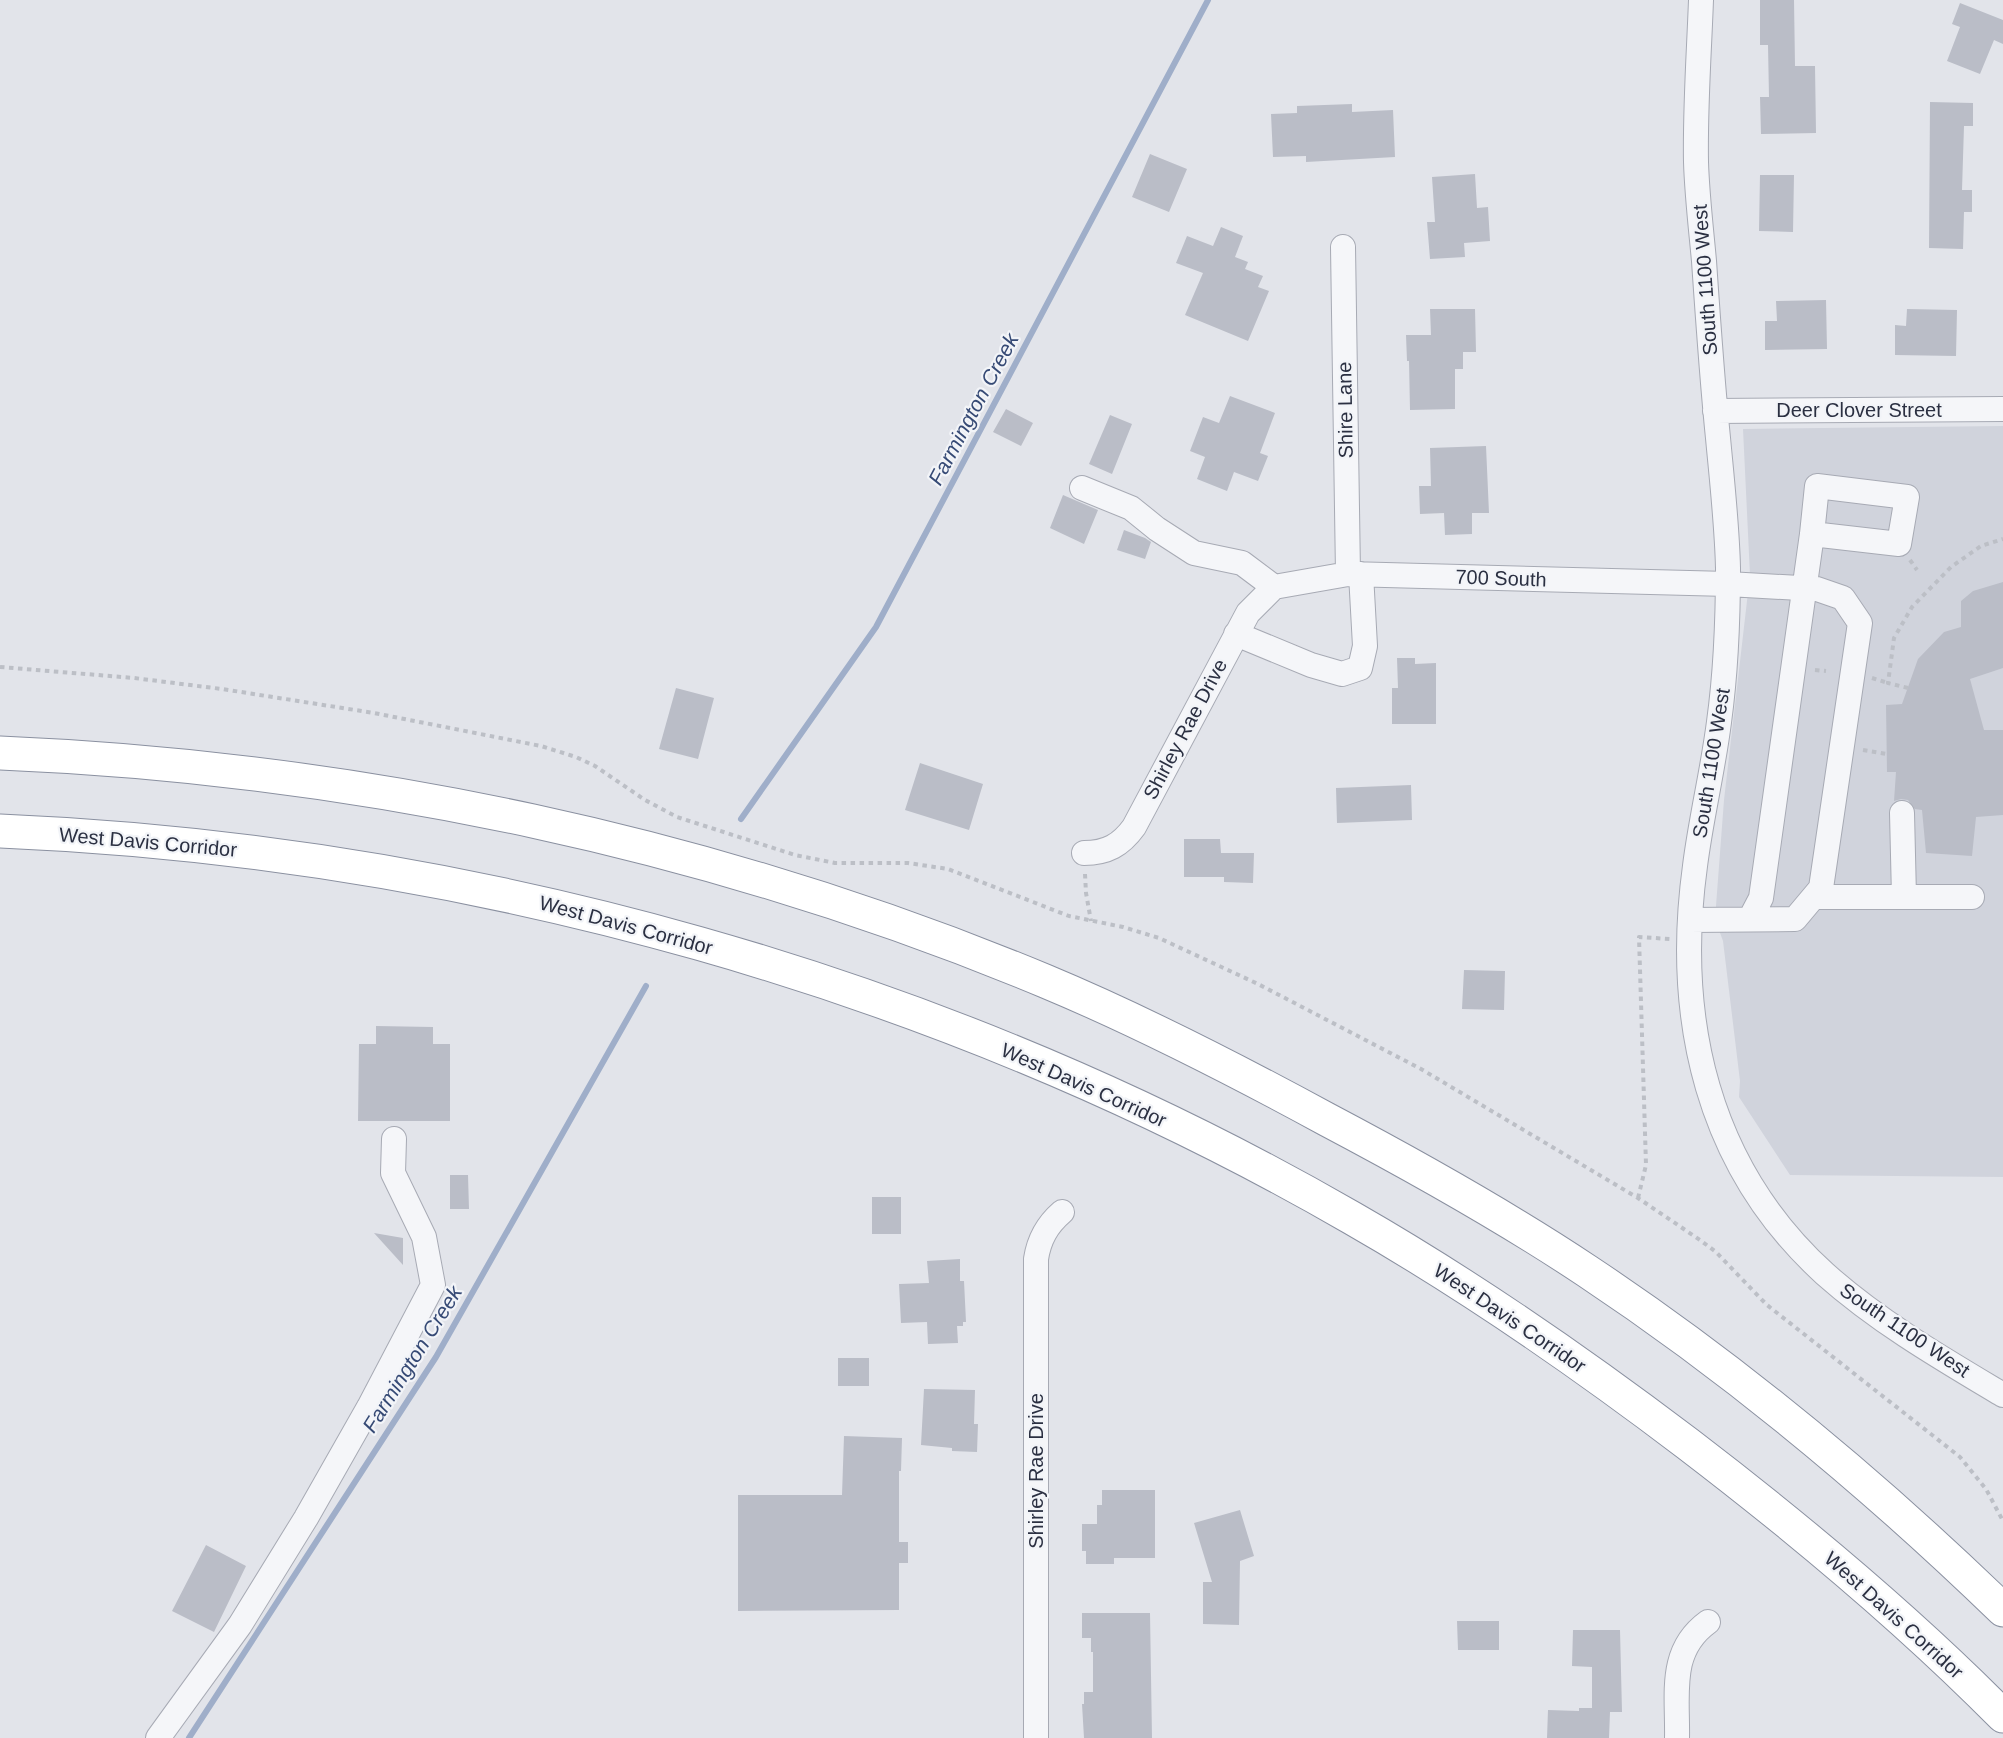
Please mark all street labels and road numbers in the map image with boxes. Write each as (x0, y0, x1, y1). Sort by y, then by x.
street label: South 1100 West (1689, 203, 1721, 356)
street label: Shire Lane (1333, 361, 1357, 459)
street label: Deer Clover Street (1776, 399, 1942, 421)
street label: 700 South (1455, 565, 1547, 591)
street label: Shirley Rae Drive (1139, 655, 1231, 803)
street label: South 1100 West (1688, 686, 1734, 840)
street label: West Davis Corridor (58, 823, 238, 861)
street label: West Davis Corridor (537, 891, 715, 959)
street label: West Davis Corridor (998, 1039, 1170, 1131)
street label: West Davis Corridor (1430, 1259, 1590, 1377)
street label: South 1100 West (1836, 1278, 1974, 1382)
street label: Shirley Rae Drive (1025, 1393, 1047, 1549)
street label: West Davis Corridor (1820, 1547, 1968, 1683)

